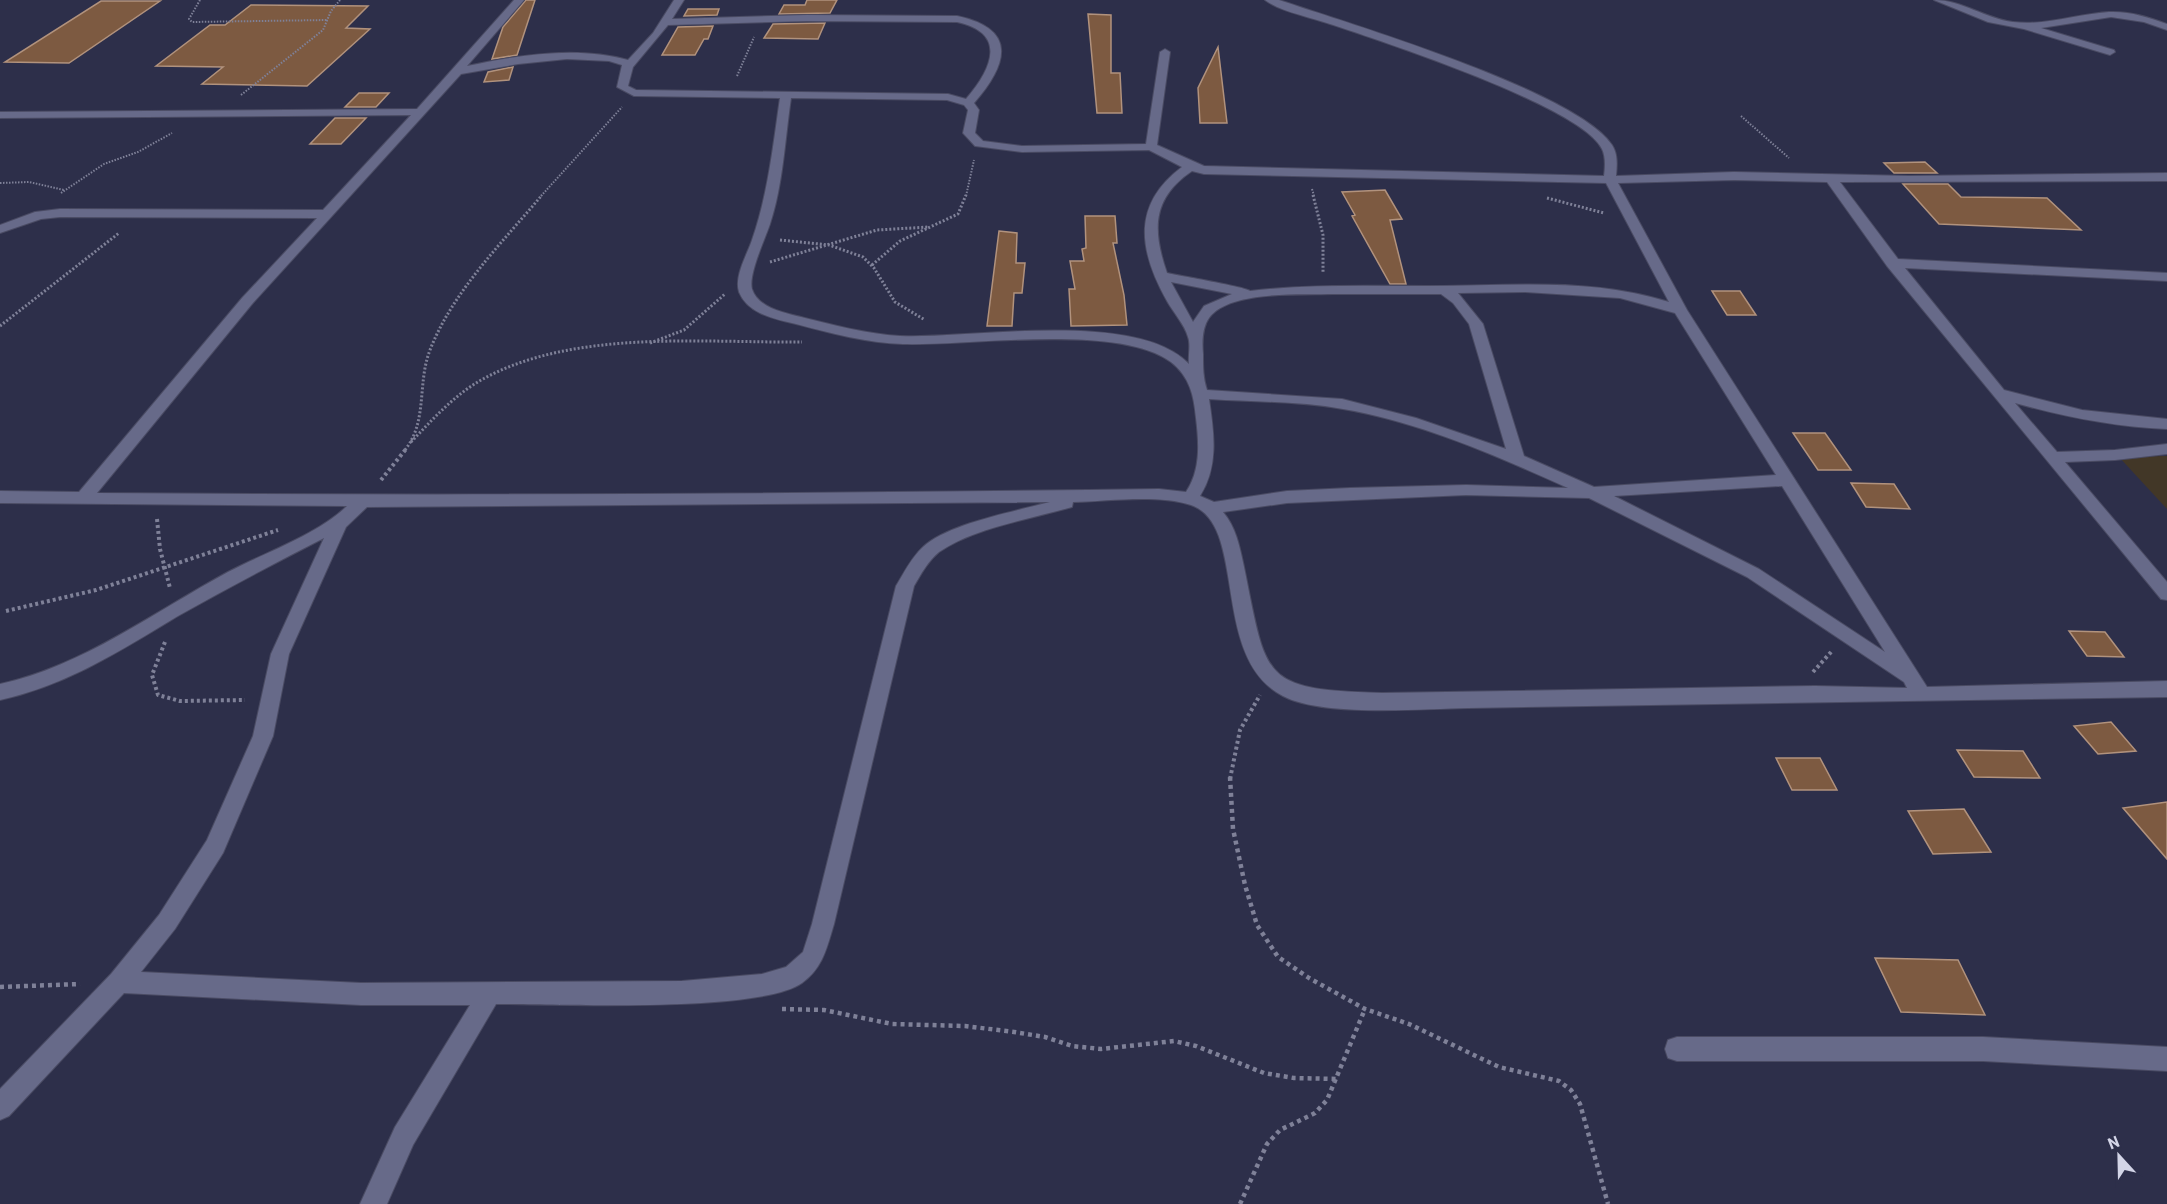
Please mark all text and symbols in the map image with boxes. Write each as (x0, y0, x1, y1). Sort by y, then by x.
north arrow (2089, 1126, 2149, 1186)
text: N (2105, 1131, 2122, 1152)

